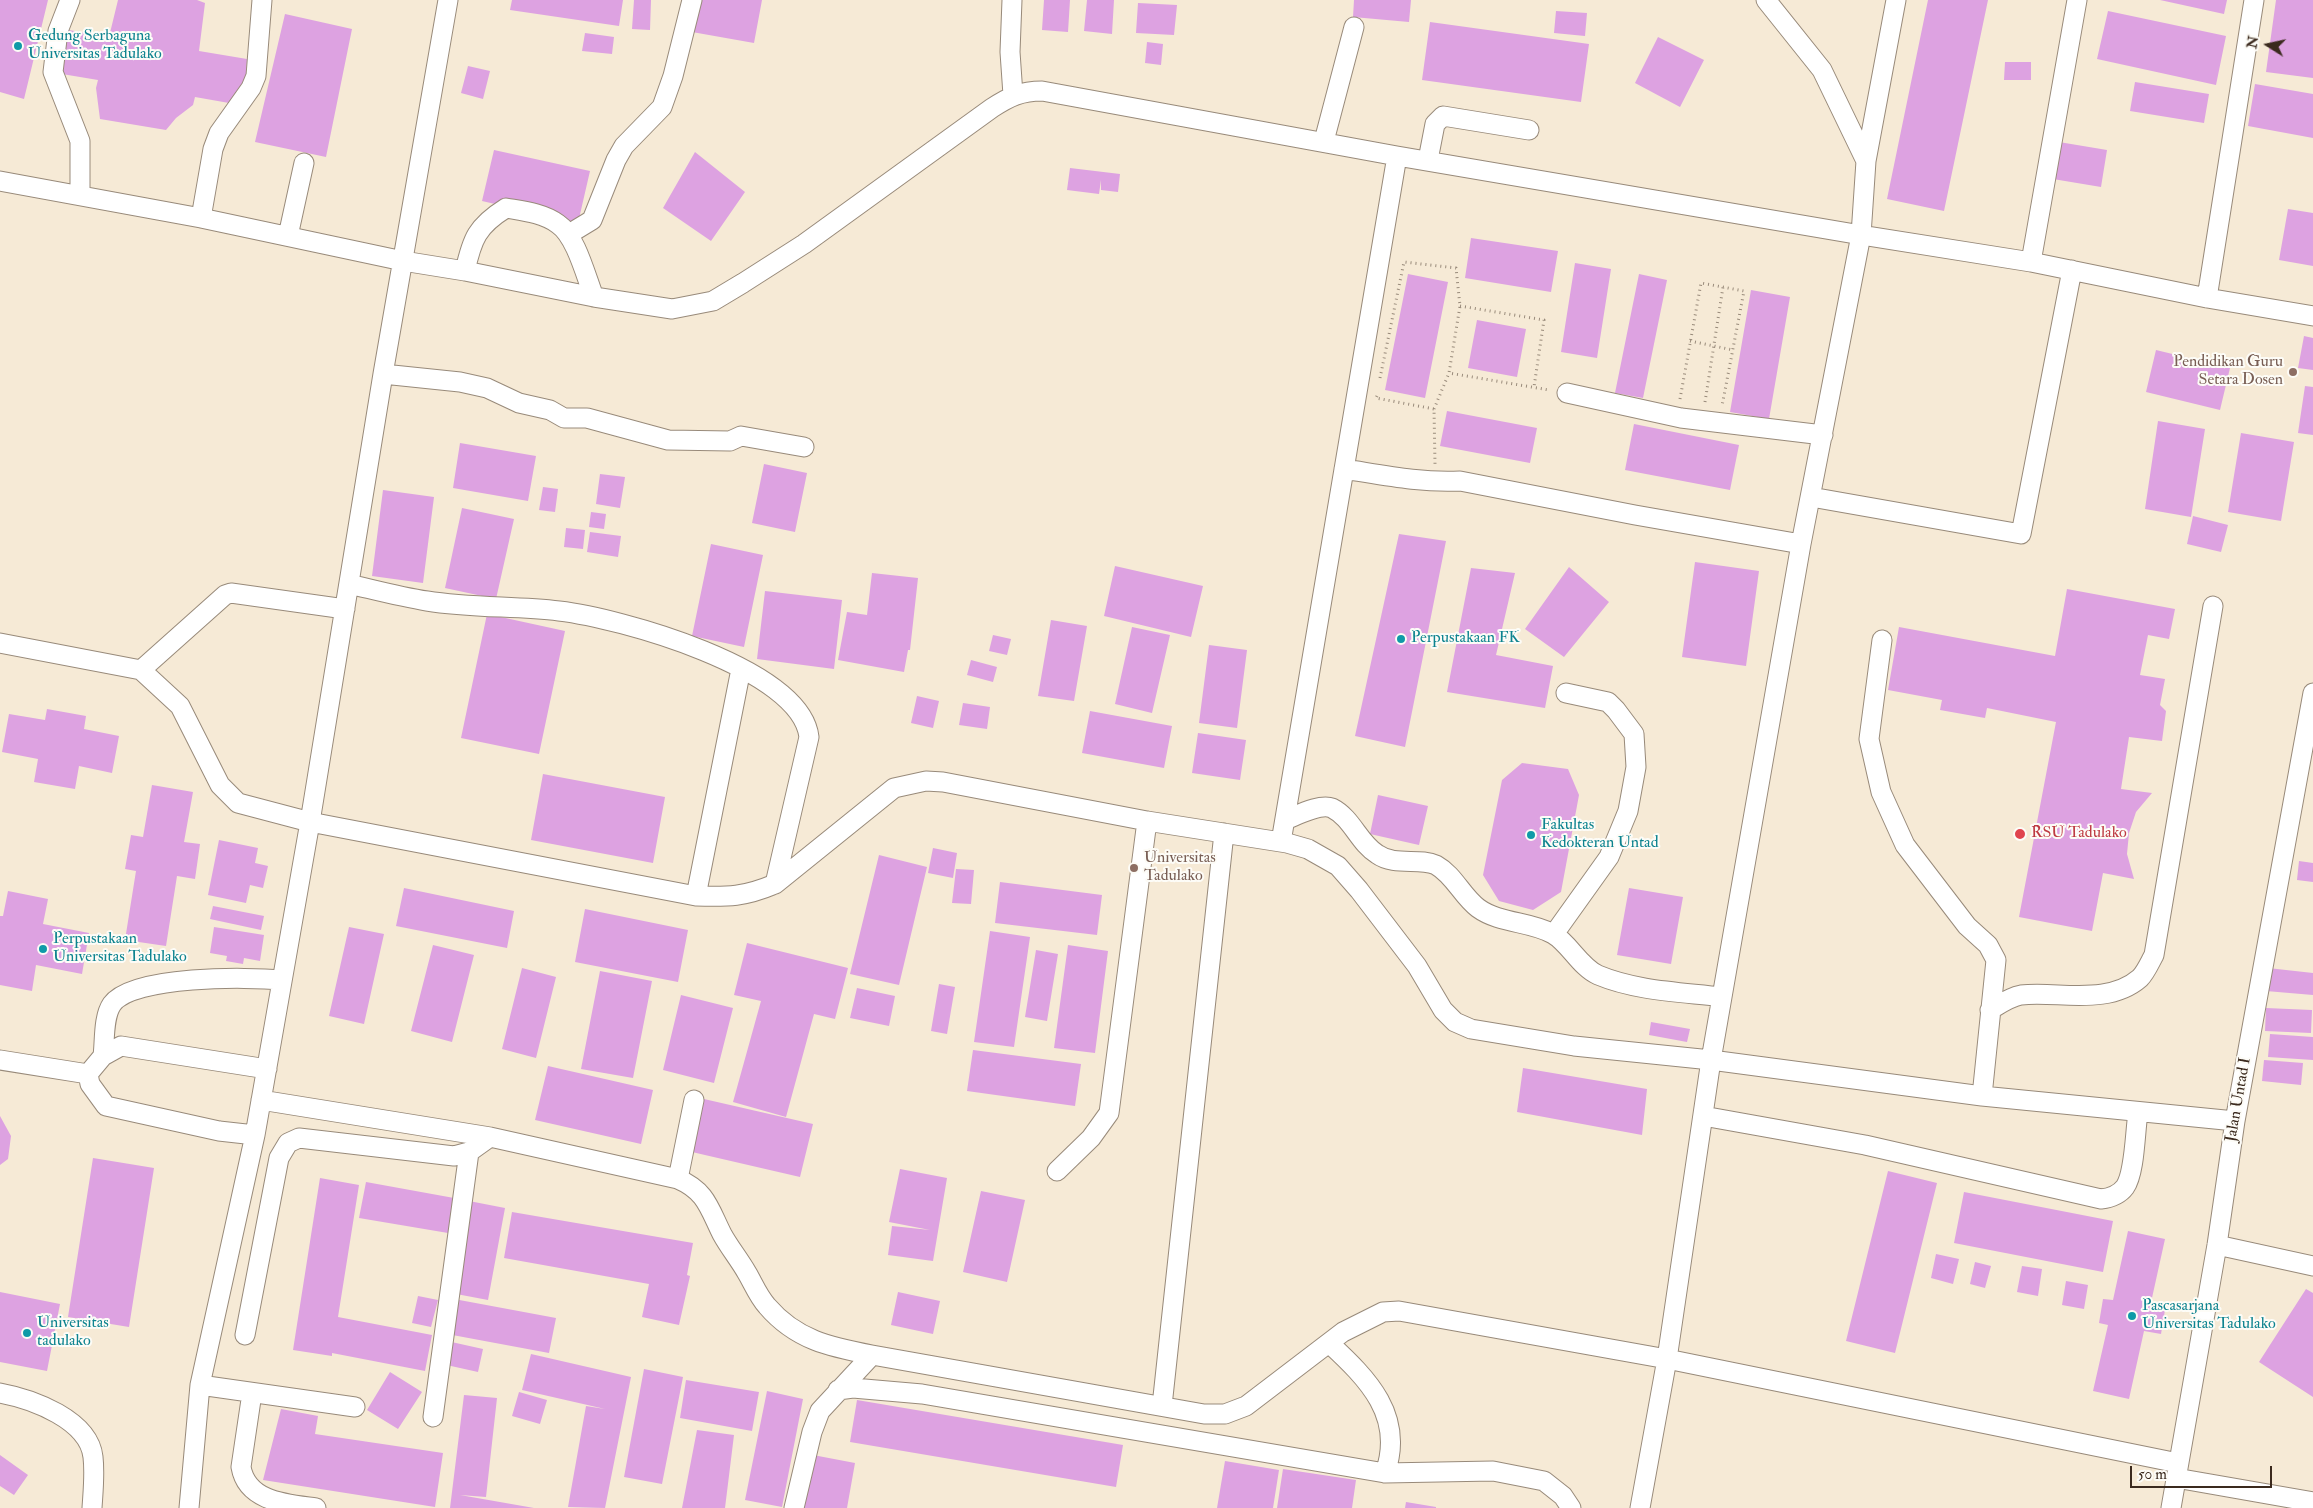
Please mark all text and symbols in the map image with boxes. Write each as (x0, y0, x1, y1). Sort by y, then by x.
north arrow (2243, 20, 2293, 70)
place label: Gedung Serbaguna Universitas Tadulako (28, 27, 162, 65)
text: N (2243, 35, 2262, 50)
marker: Gedung Serbaguna Universitas Tadulako (12, 40, 24, 52)
place label: Pendidikan Guru Setara Dosen (2173, 353, 2283, 391)
marker: Pendidikan Guru Setara Dosen (2287, 366, 2299, 378)
place label: Perpustakaan FK (1411, 629, 1520, 649)
marker: Perpustakaan FK (1395, 633, 1407, 645)
place label: Fakultas Kedokteran Untad (1541, 816, 1659, 854)
place label: RSU Tadulako (2031, 824, 2127, 844)
marker: RSU Tadulako (2013, 827, 2027, 841)
marker: Fakultas Kedokteran Untad (1525, 829, 1537, 841)
place label: Universitas Tadulako (1144, 849, 1216, 887)
marker: Universitas Tadulako (1128, 862, 1140, 874)
place label: Perpustakaan Universitas Tadulako (53, 930, 187, 968)
marker: Perpustakaan Universitas Tadulako (37, 943, 49, 955)
street label: Jalan Untad I (2222, 1056, 2256, 1144)
place label: Pascasarjana Universitas Tadulako (2142, 1297, 2276, 1335)
marker: Pascasarjana Universitas Tadulako (2126, 1310, 2138, 1322)
place label: Universitas tadulako (37, 1314, 109, 1352)
marker: Universitas tadulako (21, 1327, 33, 1339)
scale bar (2133, 1456, 2276, 1488)
text: 50 m (2138, 1465, 2167, 1484)

